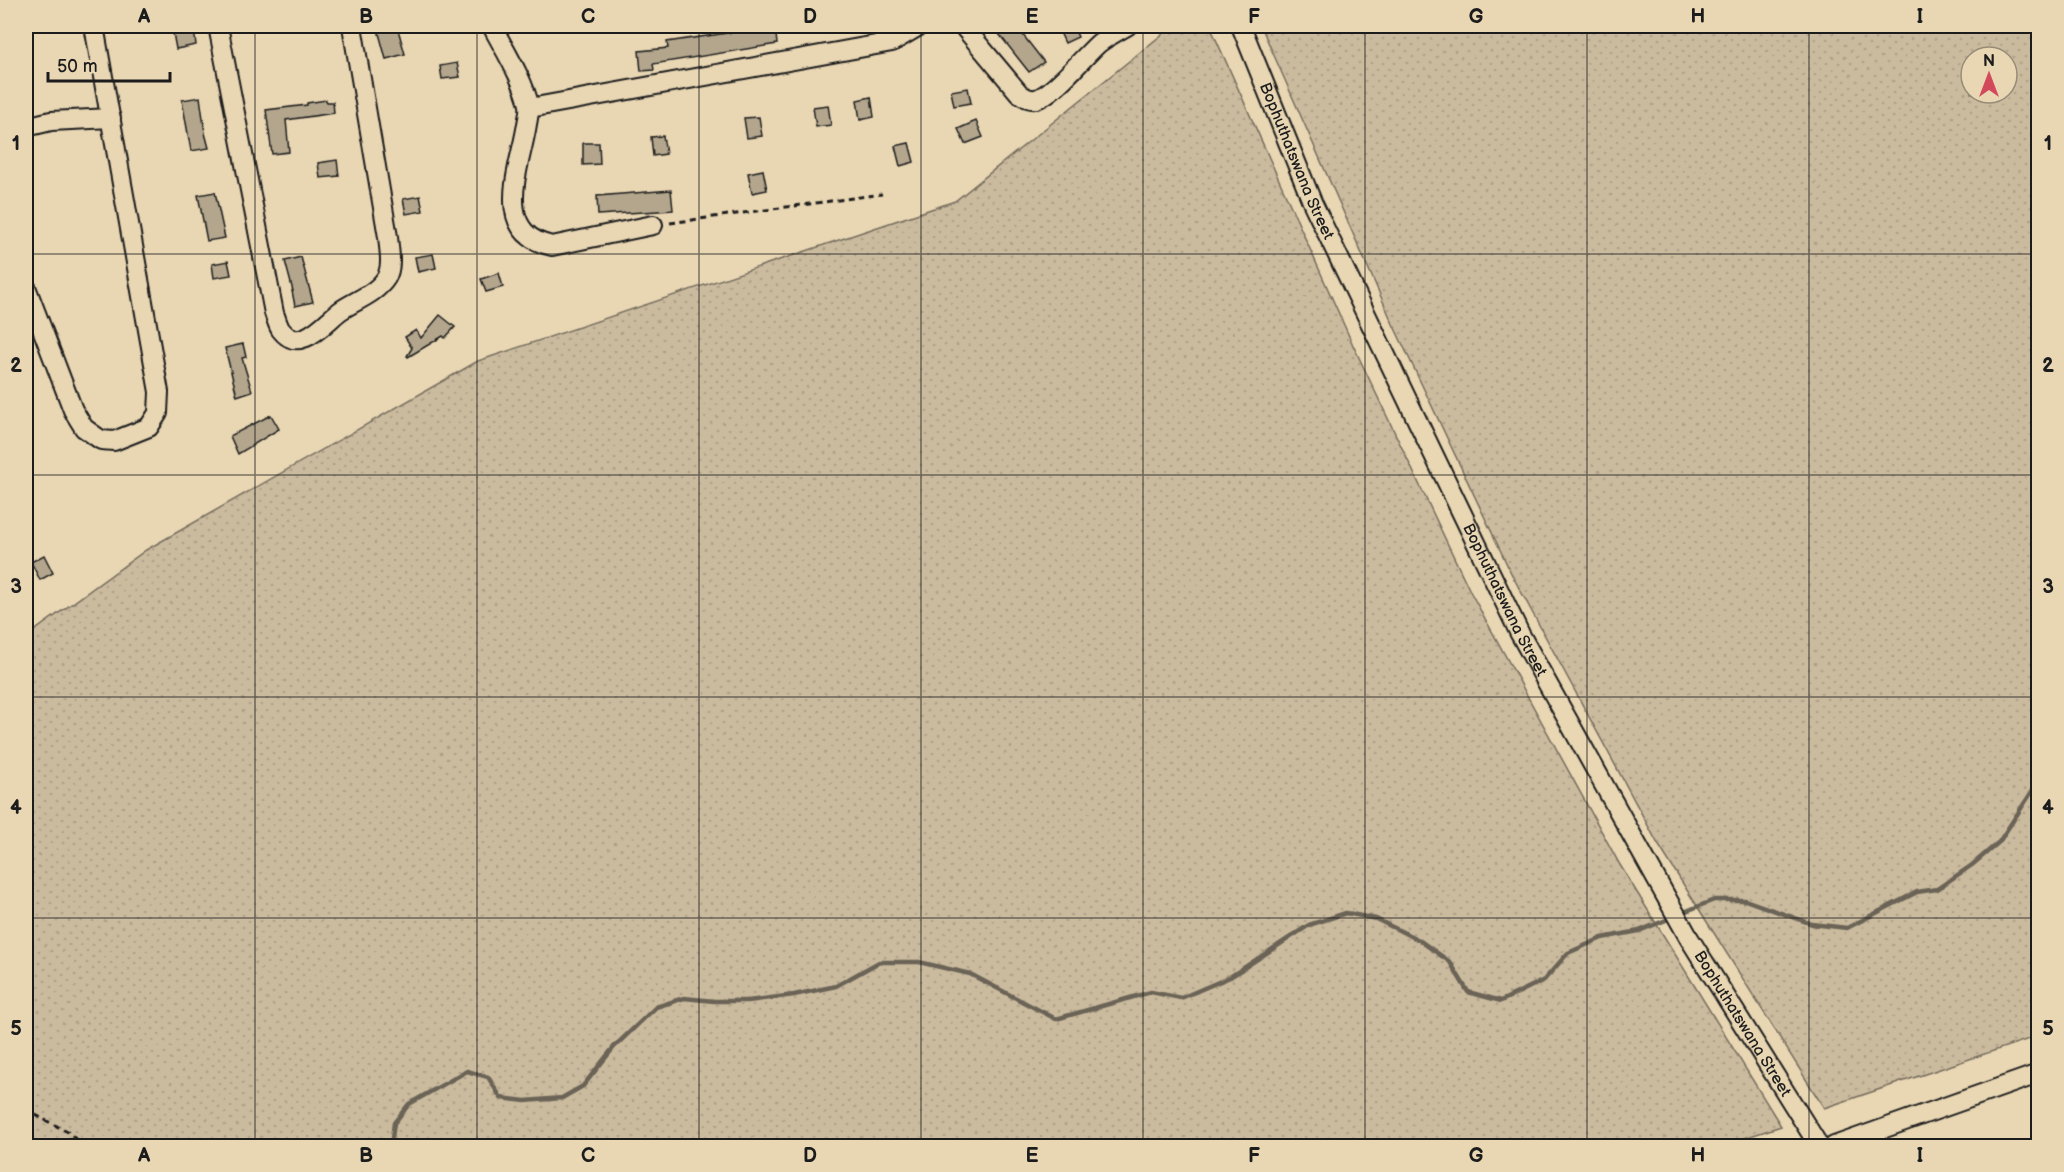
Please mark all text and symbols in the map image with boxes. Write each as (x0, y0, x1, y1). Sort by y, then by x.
text: A (137, 5, 151, 29)
text: B (359, 5, 373, 29)
text: C (581, 5, 595, 29)
text: D (803, 5, 817, 29)
text: E (1026, 5, 1039, 29)
text: F (1248, 5, 1260, 29)
text: G (1469, 5, 1484, 29)
text: H (1691, 5, 1705, 29)
text: I (1917, 5, 1923, 29)
scale bar (48, 45, 170, 83)
north arrow (1959, 45, 2019, 105)
text: N (1983, 52, 1995, 71)
text: 50 m (57, 56, 98, 77)
street label: Bophuthatswana Street (1255, 80, 1338, 243)
text: 1 (12, 132, 20, 156)
text: 1 (2044, 132, 2052, 156)
text: 2 (10, 354, 22, 378)
text: 2 (2042, 354, 2054, 378)
street label: Bophuthatswana Street (1459, 521, 1551, 680)
text: 3 (10, 575, 22, 599)
text: 3 (2042, 575, 2054, 599)
text: 4 (10, 796, 22, 820)
text: 4 (2042, 796, 2054, 820)
street label: Bophuthatswana Street (1690, 947, 1795, 1100)
text: 5 (10, 1017, 22, 1041)
text: 5 (2042, 1017, 2054, 1041)
text: A (137, 1144, 151, 1168)
text: B (359, 1144, 373, 1168)
text: C (581, 1144, 595, 1168)
text: D (803, 1144, 817, 1168)
text: E (1026, 1144, 1039, 1168)
text: F (1248, 1144, 1260, 1168)
text: G (1469, 1144, 1484, 1168)
text: H (1691, 1144, 1705, 1168)
text: I (1917, 1144, 1923, 1168)

